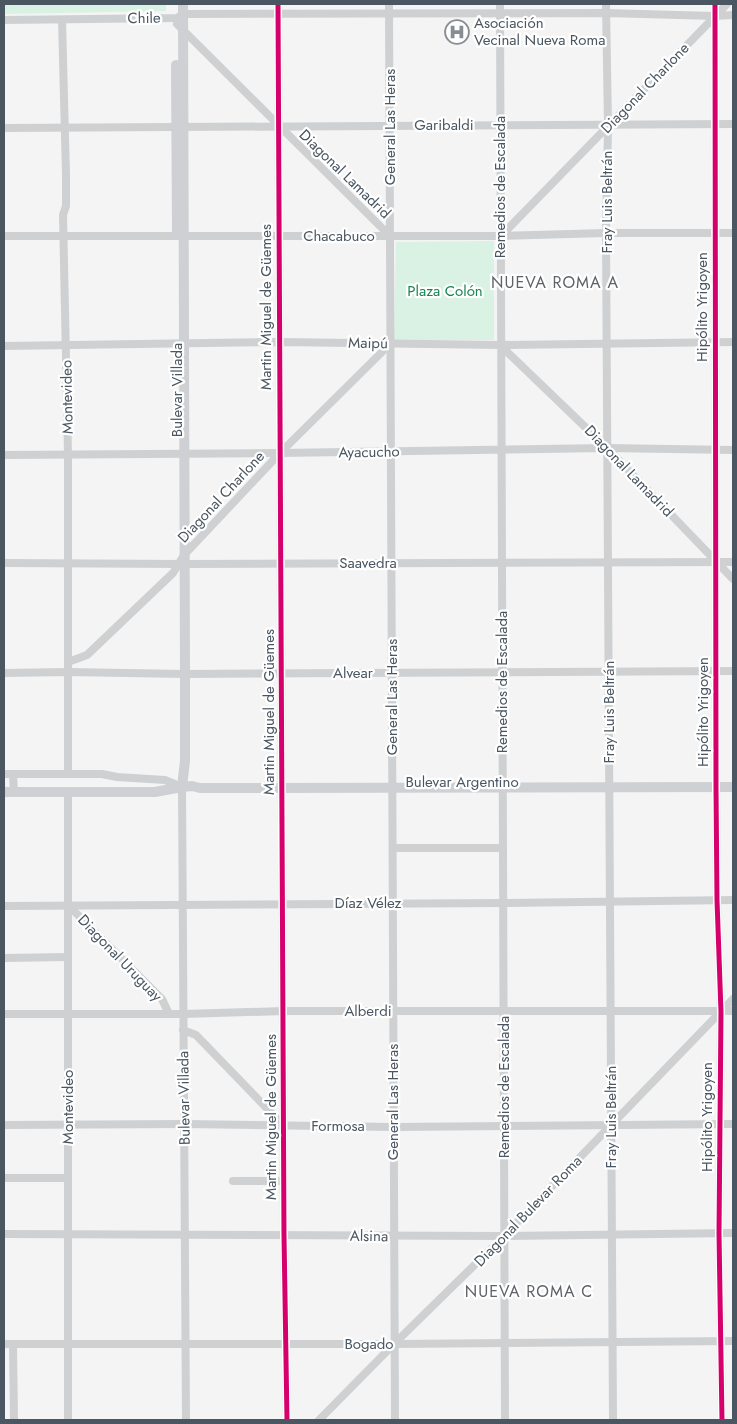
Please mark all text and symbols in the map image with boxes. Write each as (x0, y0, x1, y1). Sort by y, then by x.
street label: Chile (127, 7, 161, 29)
place label: Asociación Vecinal Nueva Roma (474, 12, 605, 51)
hospital icon: Asociación Vecinal Nueva Roma (444, 19, 470, 45)
street label: Diagonal Charlone (596, 37, 694, 138)
street label: General Las Heras (379, 69, 401, 185)
street label: Garibaldi (414, 114, 474, 136)
street label: Remedios de Escalada (489, 116, 511, 258)
street label: Diagonal Lamadrid (294, 124, 396, 224)
street label: Fray Luis Beltrán (596, 151, 618, 253)
street label: Martin Miguel de Güemes (255, 224, 277, 390)
street label: Chacabuco (303, 225, 375, 247)
street label: Hipólito Yrigoyen (691, 252, 713, 362)
district label: NUEVA ROMA A (491, 271, 619, 294)
park label: Plaza Colón (407, 280, 483, 302)
street label: Maipú (348, 332, 388, 354)
street label: Bulevar Villada (166, 343, 188, 437)
street label: Montevideo (55, 360, 79, 434)
street label: Diagonal Lamadrid (579, 420, 679, 522)
street label: Ayacucho (338, 440, 400, 464)
street label: Diagonal Charlone (172, 446, 270, 548)
street label: Saavedra (339, 552, 397, 574)
street label: Remedios de Escalada (491, 611, 513, 753)
street label: Martin Miguel de Güemes (258, 629, 280, 795)
street label: General Las Heras (381, 639, 403, 755)
street label: Hipólito Yrigoyen (692, 657, 714, 767)
street label: Fray Luis Beltrán (598, 661, 620, 763)
street label: Alvear (333, 662, 374, 684)
street label: Bulevar Argentino (405, 771, 519, 793)
street label: Díaz Vélez (335, 892, 402, 914)
street label: Diagonal Uruguay (73, 909, 168, 1007)
street label: Alberdi (344, 1000, 392, 1022)
street label: Remedios de Escalada (493, 1016, 515, 1158)
street label: Martin Miguel de Güemes (260, 1034, 282, 1200)
street label: General Las Heras (382, 1044, 404, 1160)
street label: Bulevar Villada (172, 1051, 196, 1145)
street label: Hipólito Yrigoyen (696, 1062, 718, 1172)
street label: Fray Luis Beltrán (600, 1066, 622, 1168)
street label: Montevideo (57, 1070, 79, 1144)
street label: Formosa (311, 1115, 365, 1137)
street label: Diagonal Bulevar Roma (469, 1150, 587, 1272)
street label: Alsina (350, 1225, 388, 1247)
district label: NUEVA ROMA C (465, 1280, 593, 1303)
street label: Bogado (344, 1333, 394, 1355)

